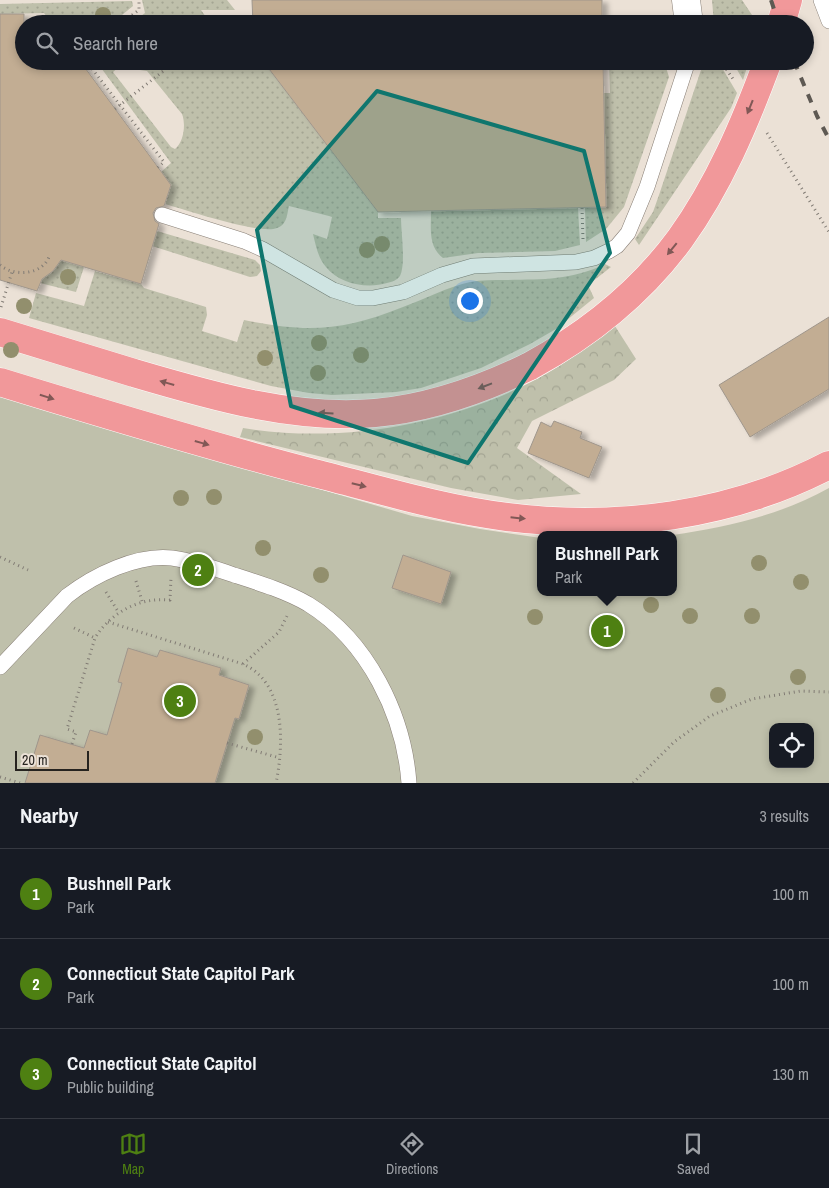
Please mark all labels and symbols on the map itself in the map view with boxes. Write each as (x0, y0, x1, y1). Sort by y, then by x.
one-way arrow (746, 100, 754, 114)
one-way arrow (667, 242, 678, 255)
your location (457, 288, 483, 314)
one-way arrow (159, 378, 174, 386)
one-way arrow (477, 382, 492, 390)
one-way arrow (39, 393, 54, 401)
one-way arrow (318, 409, 334, 417)
one-way arrow (195, 439, 210, 447)
one-way arrow (352, 481, 367, 489)
one-way arrow (511, 515, 527, 523)
pin: 2 (182, 551, 214, 589)
pin: 1 (591, 612, 623, 650)
pin: 3 (164, 682, 196, 720)
scale bar (15, 748, 89, 771)

